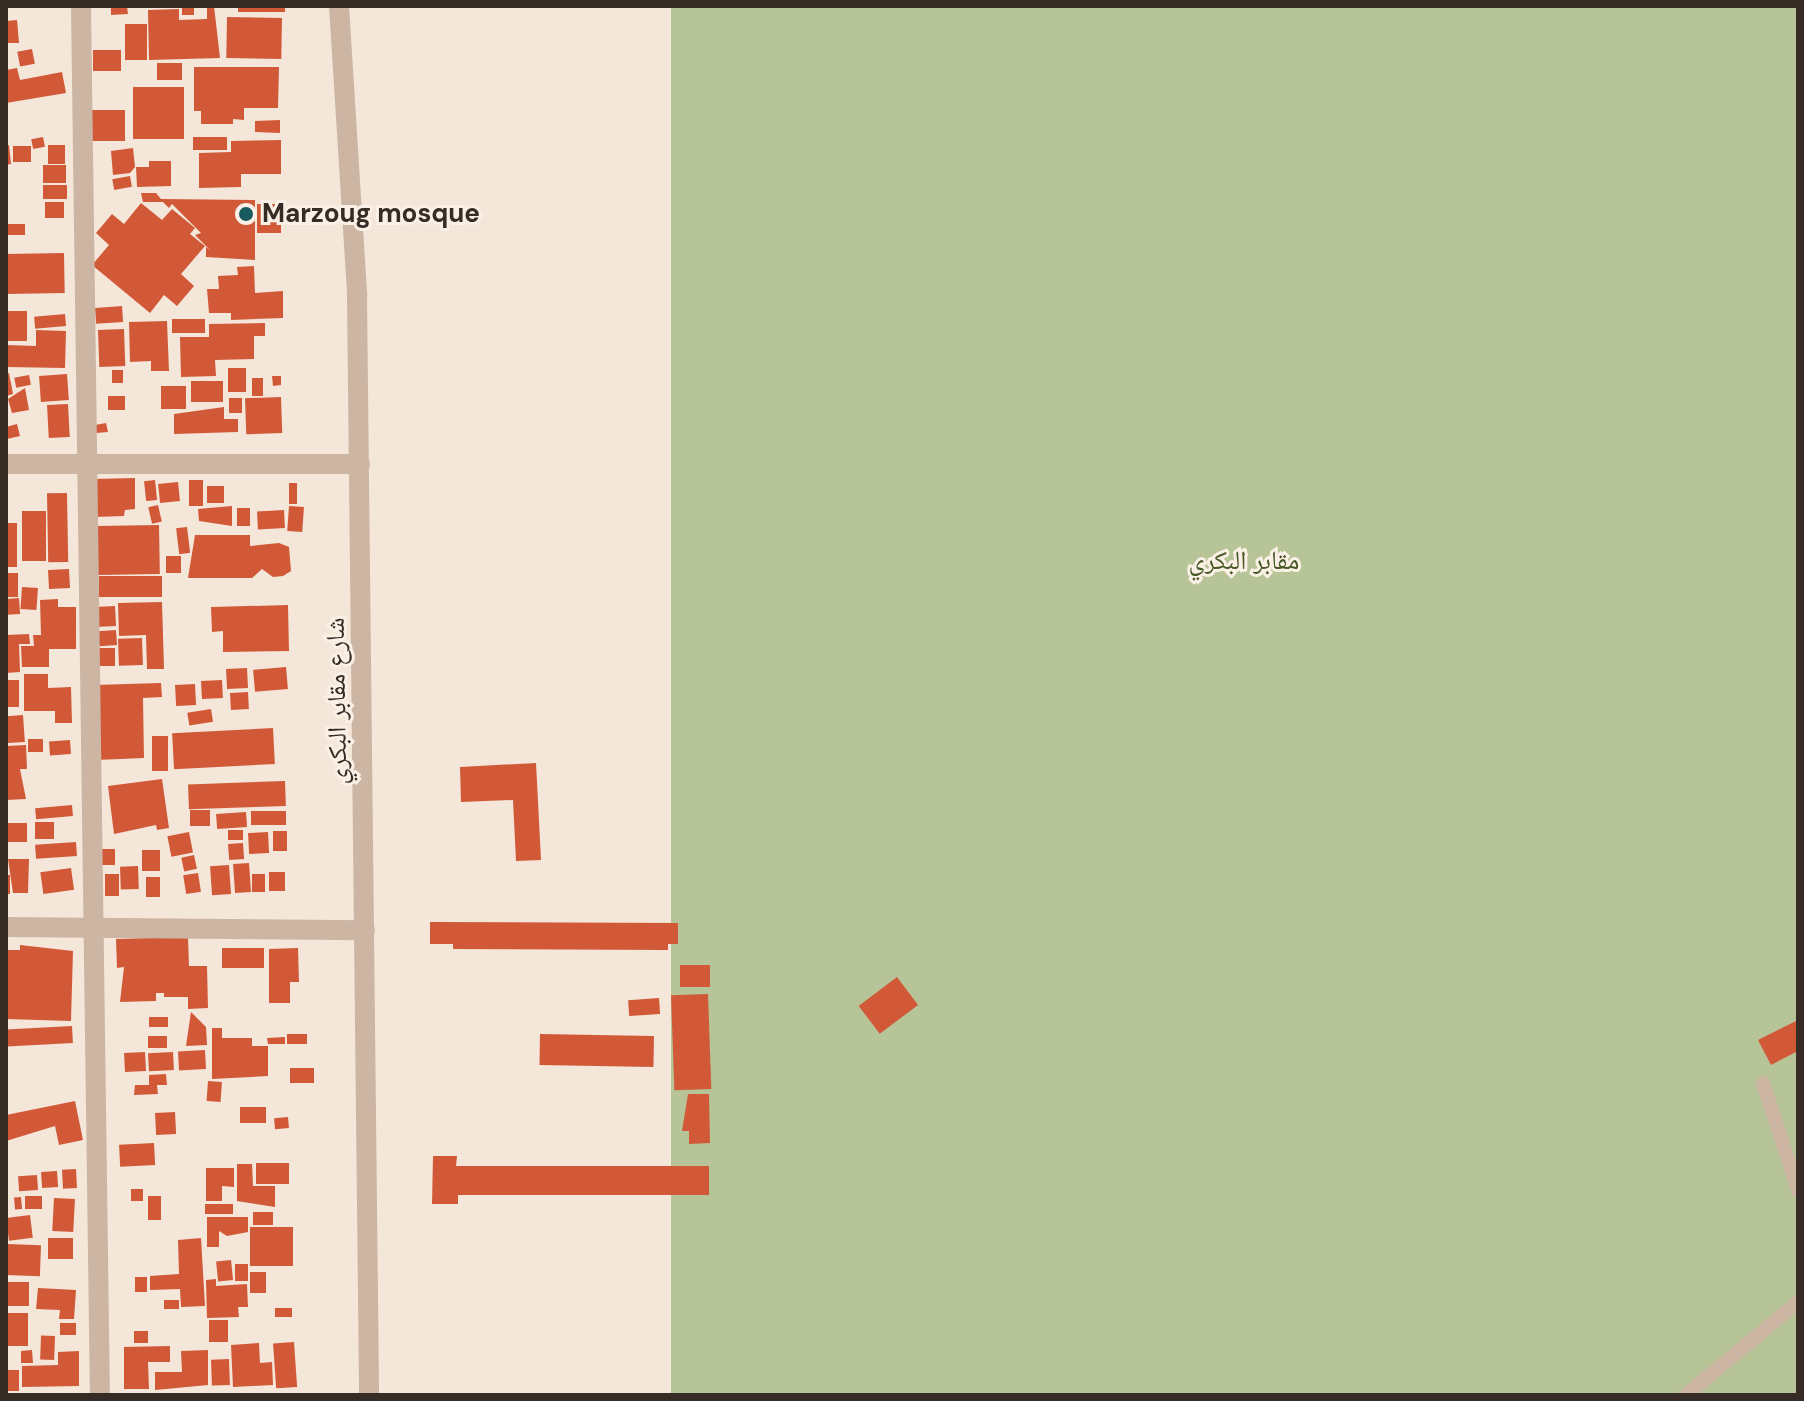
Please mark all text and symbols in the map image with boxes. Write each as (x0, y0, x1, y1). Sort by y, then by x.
place label: Marzoug mosque (262, 198, 480, 230)
marker: Marzoug mosque (237, 205, 255, 223)
park label: مقابر البكري (1189, 545, 1299, 577)
street label: شارع مقابر البكري (320, 617, 354, 785)

